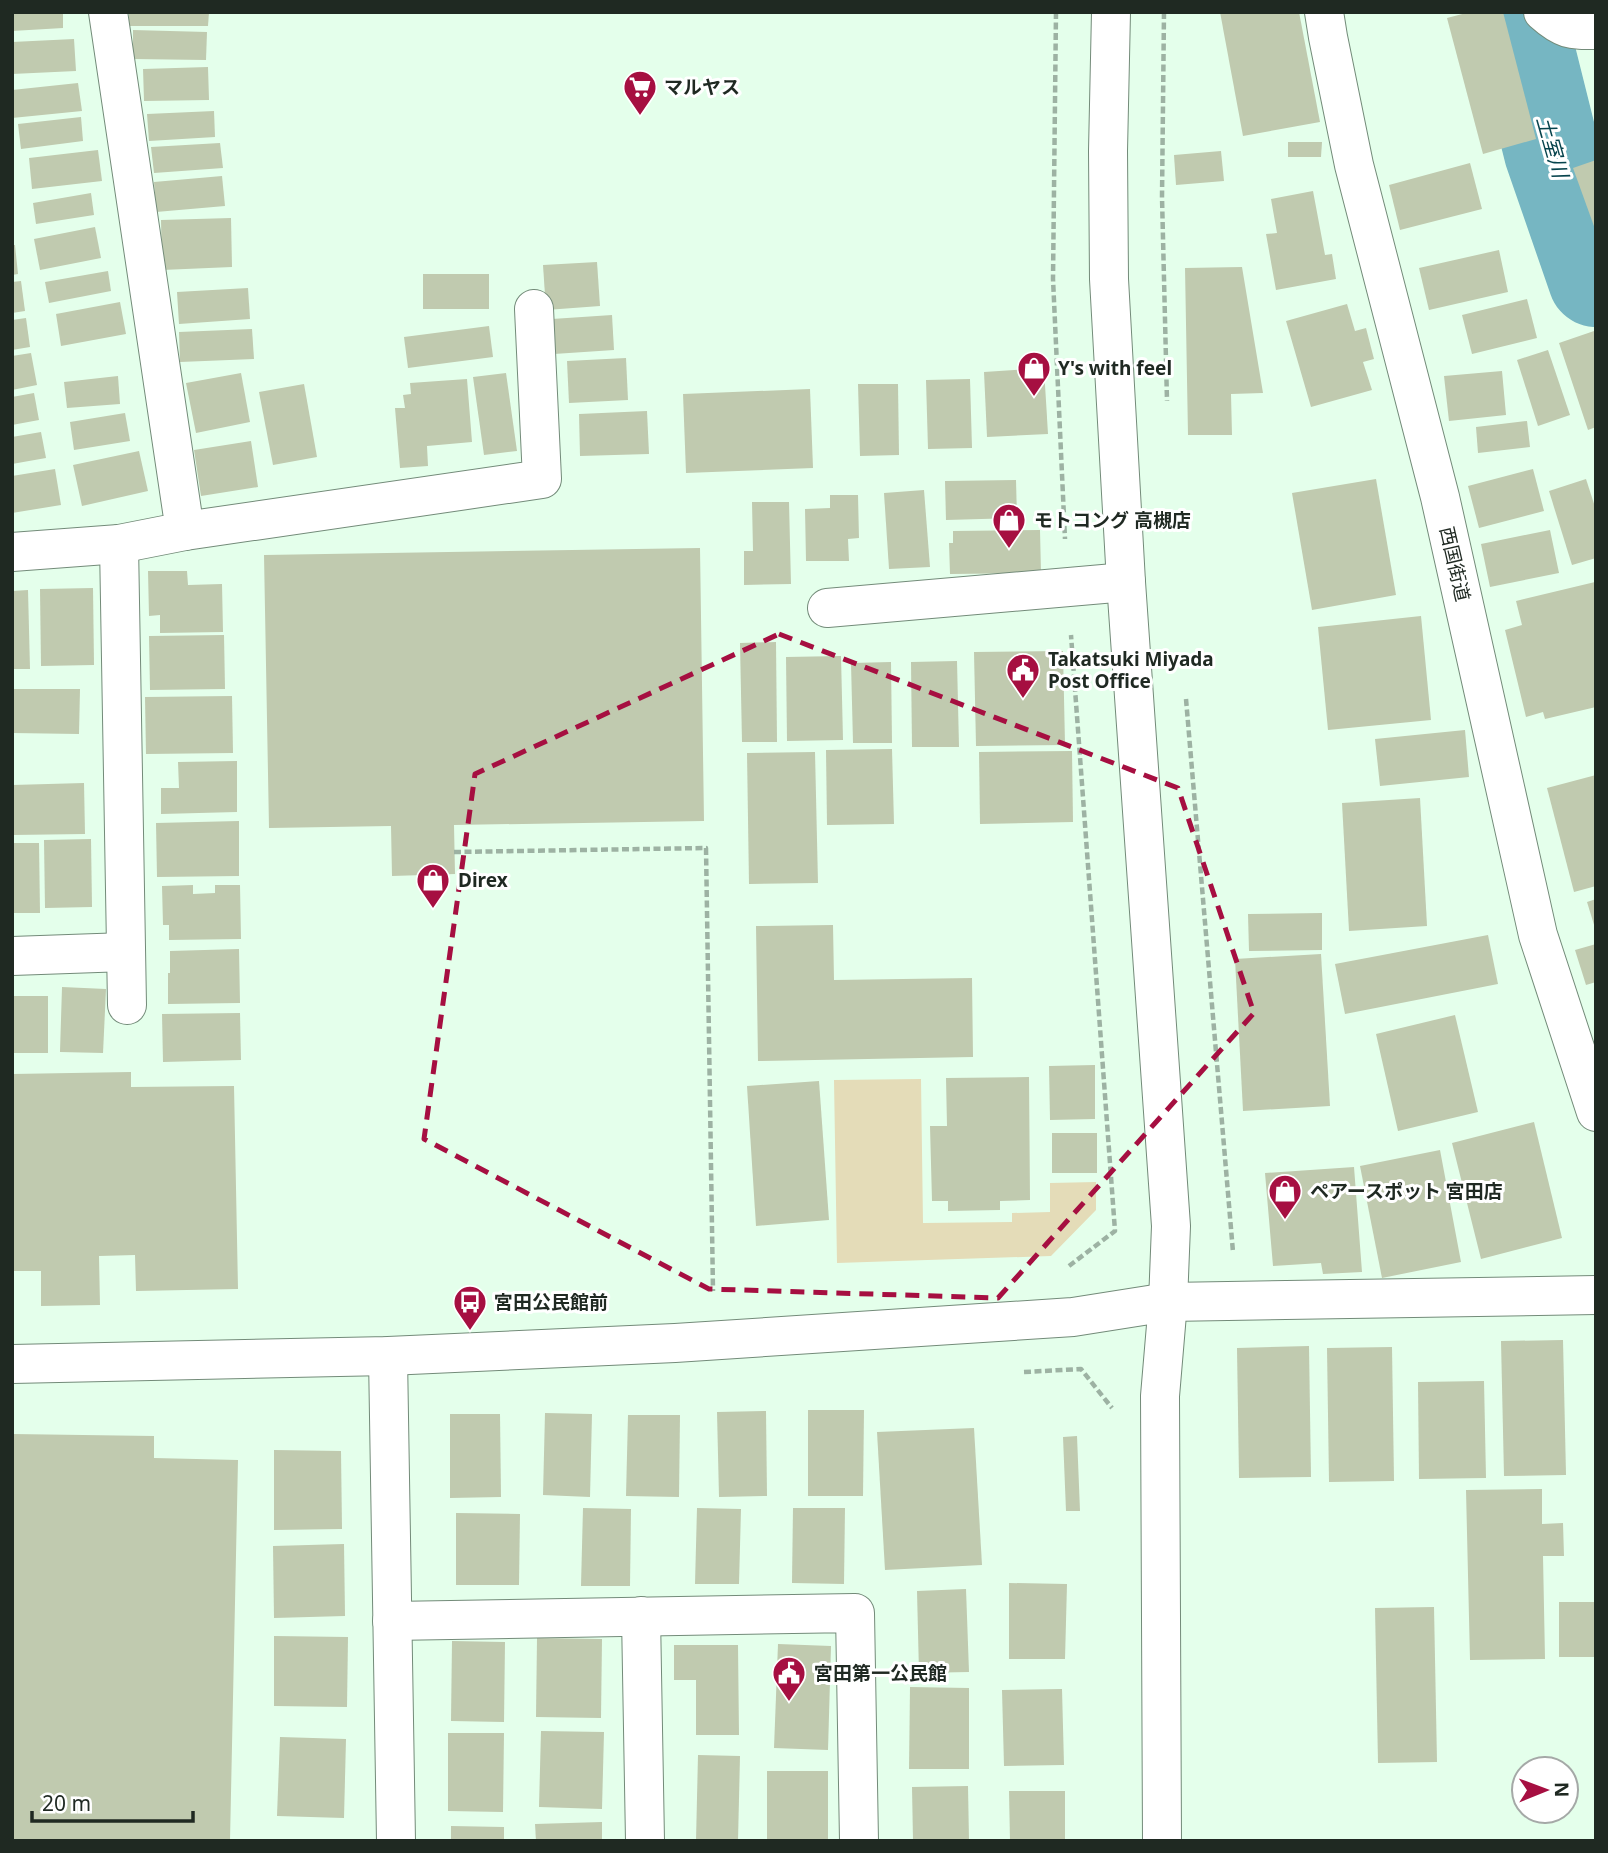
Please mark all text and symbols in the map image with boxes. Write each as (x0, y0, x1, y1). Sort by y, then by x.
supermarket icon: マルヤス (621, 68, 659, 117)
place label: マルヤス (664, 74, 740, 100)
water label: 土室川 (1531, 113, 1576, 183)
shop icon: Y's with feel (1015, 349, 1053, 398)
place label: Y's with feel (1058, 355, 1172, 381)
shop icon: モトコング 高槻店 (990, 501, 1028, 550)
place label: モトコング 高槻店 (1034, 507, 1191, 533)
street label: 西国街道 (1434, 524, 1476, 604)
place label: Takatsuki Miyada Post Office (1048, 646, 1214, 694)
public building icon: Takatsuki Miyada Post Office (1004, 651, 1042, 700)
shop icon: Direx (414, 861, 452, 910)
place label: Direx (458, 867, 508, 893)
shop icon: ペアースポット 宮田店 (1266, 1172, 1304, 1221)
place label: ペアースポット 宮田店 (1310, 1178, 1503, 1204)
bus stop icon: 宮田公民館前 (451, 1283, 489, 1332)
place label: 宮田公民館前 (494, 1289, 608, 1315)
public building icon: 宮田第一公民館 (770, 1654, 808, 1703)
place label: 宮田第一公民館 (814, 1660, 947, 1686)
north arrow (1510, 1755, 1580, 1825)
scale bar (32, 1780, 192, 1824)
text: N (1549, 1782, 1575, 1798)
text: 20 m (42, 1789, 91, 1817)

